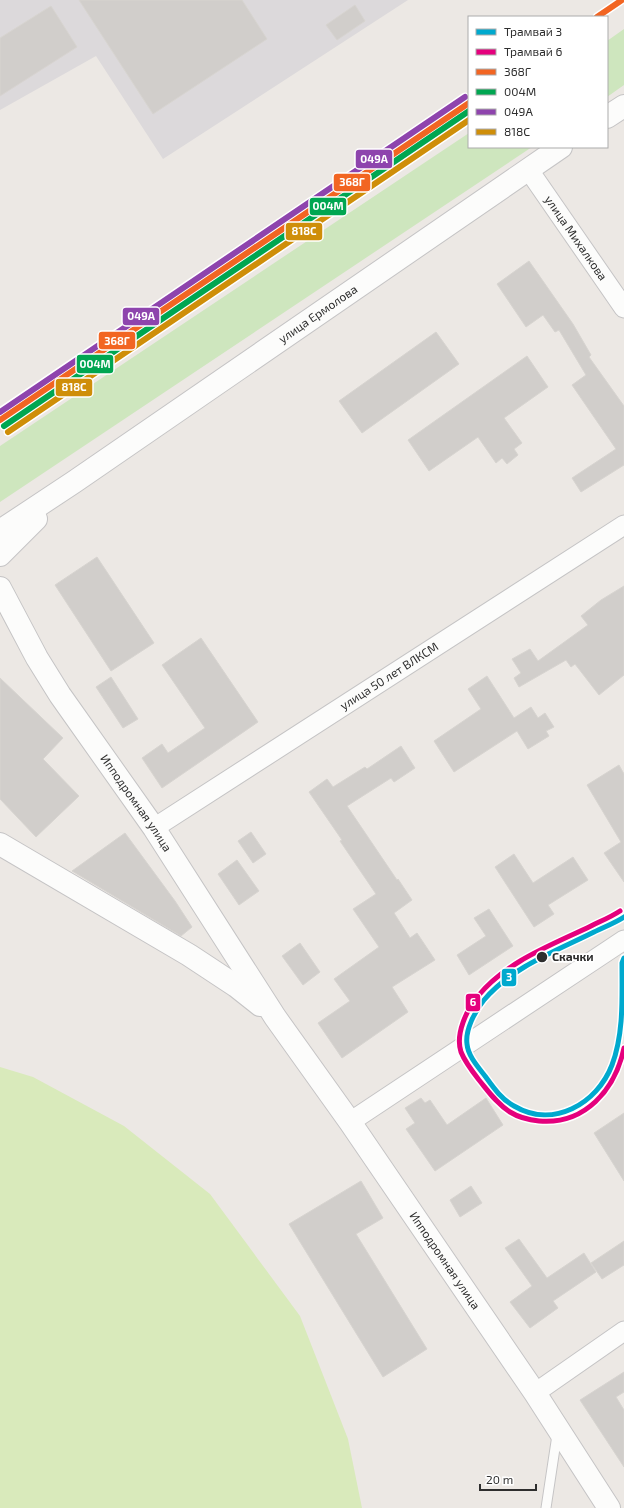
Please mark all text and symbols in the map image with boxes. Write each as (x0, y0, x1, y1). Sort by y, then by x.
legend (468, 16, 608, 148)
text: Трамвай 3 (504, 24, 562, 38)
text: Трамвай 6 (504, 44, 563, 58)
text: 368Г (504, 64, 531, 78)
text: 004М (504, 84, 536, 98)
text: 049А (504, 104, 533, 118)
text: 818С (504, 124, 530, 138)
line badge: 049А (355, 149, 393, 169)
text: 049А (360, 152, 389, 165)
line badge: 368Г (333, 173, 371, 192)
text: 368Г (339, 175, 365, 188)
street label: улица Михалкова (542, 192, 611, 283)
line badge: 004М (309, 197, 347, 216)
text: 004М (313, 199, 344, 212)
line badge: 818С (285, 222, 323, 241)
text: 818С (292, 224, 317, 237)
street label: улица Ермолова (275, 281, 360, 346)
line badge: 049А (122, 307, 160, 326)
text: 049А (127, 309, 156, 322)
line badge: 368Г (98, 331, 136, 350)
text: 368Г (104, 334, 130, 347)
line badge: 004М (76, 354, 114, 374)
text: 004М (80, 357, 111, 370)
line badge: 818С (55, 378, 93, 397)
text: 818С (62, 380, 87, 393)
street label: улица 50 лет ВЛКСМ (337, 639, 440, 713)
street label: Ипподромная улица (98, 751, 175, 854)
place label: Скачки (552, 949, 594, 963)
marker: Скачки (535, 950, 549, 964)
line badge: 3 (501, 968, 517, 987)
text: 3 (506, 970, 512, 983)
line badge: 6 (465, 993, 481, 1012)
text: 6 (470, 995, 477, 1008)
street label: Ипподромная улица (407, 1209, 484, 1312)
scale bar (480, 1466, 536, 1492)
text: 20 m (486, 1472, 513, 1486)

